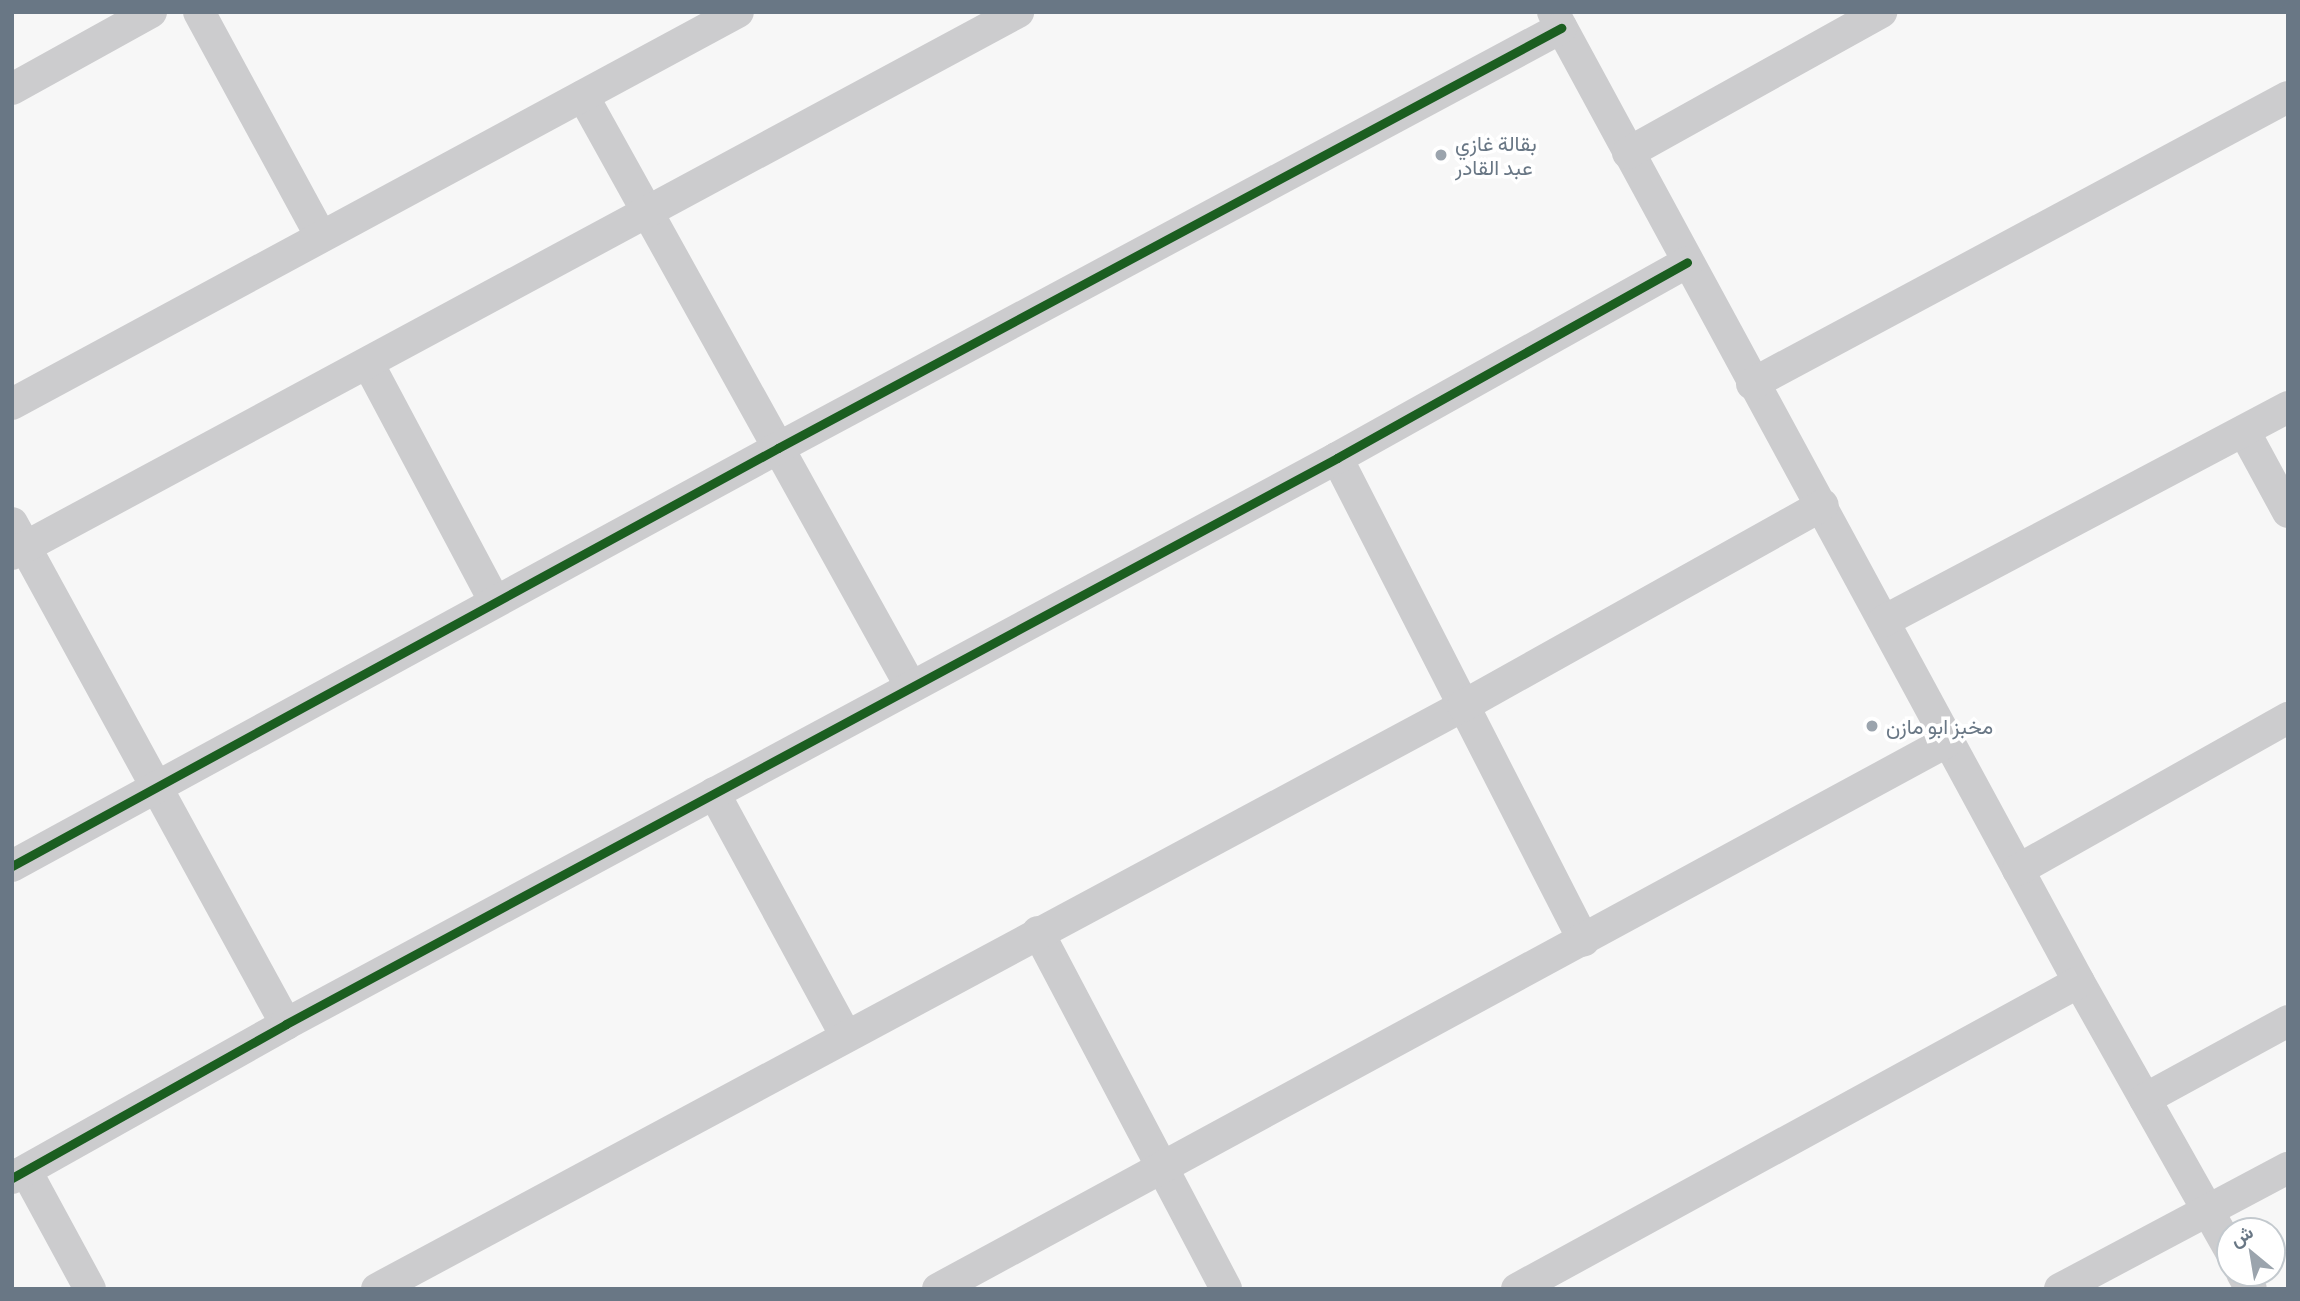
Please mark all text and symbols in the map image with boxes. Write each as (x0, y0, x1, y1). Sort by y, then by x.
place label: بقالة غازي عبد القادر (1455, 130, 1537, 180)
marker: بقالة غازي عبد القادر (1433, 147, 1449, 163)
place label: مخبز ابو مازن (1886, 713, 1993, 739)
marker: مخبز ابو مازن (1864, 718, 1880, 734)
north arrow (2216, 1217, 2286, 1287)
text: ش (2226, 1219, 2257, 1251)

